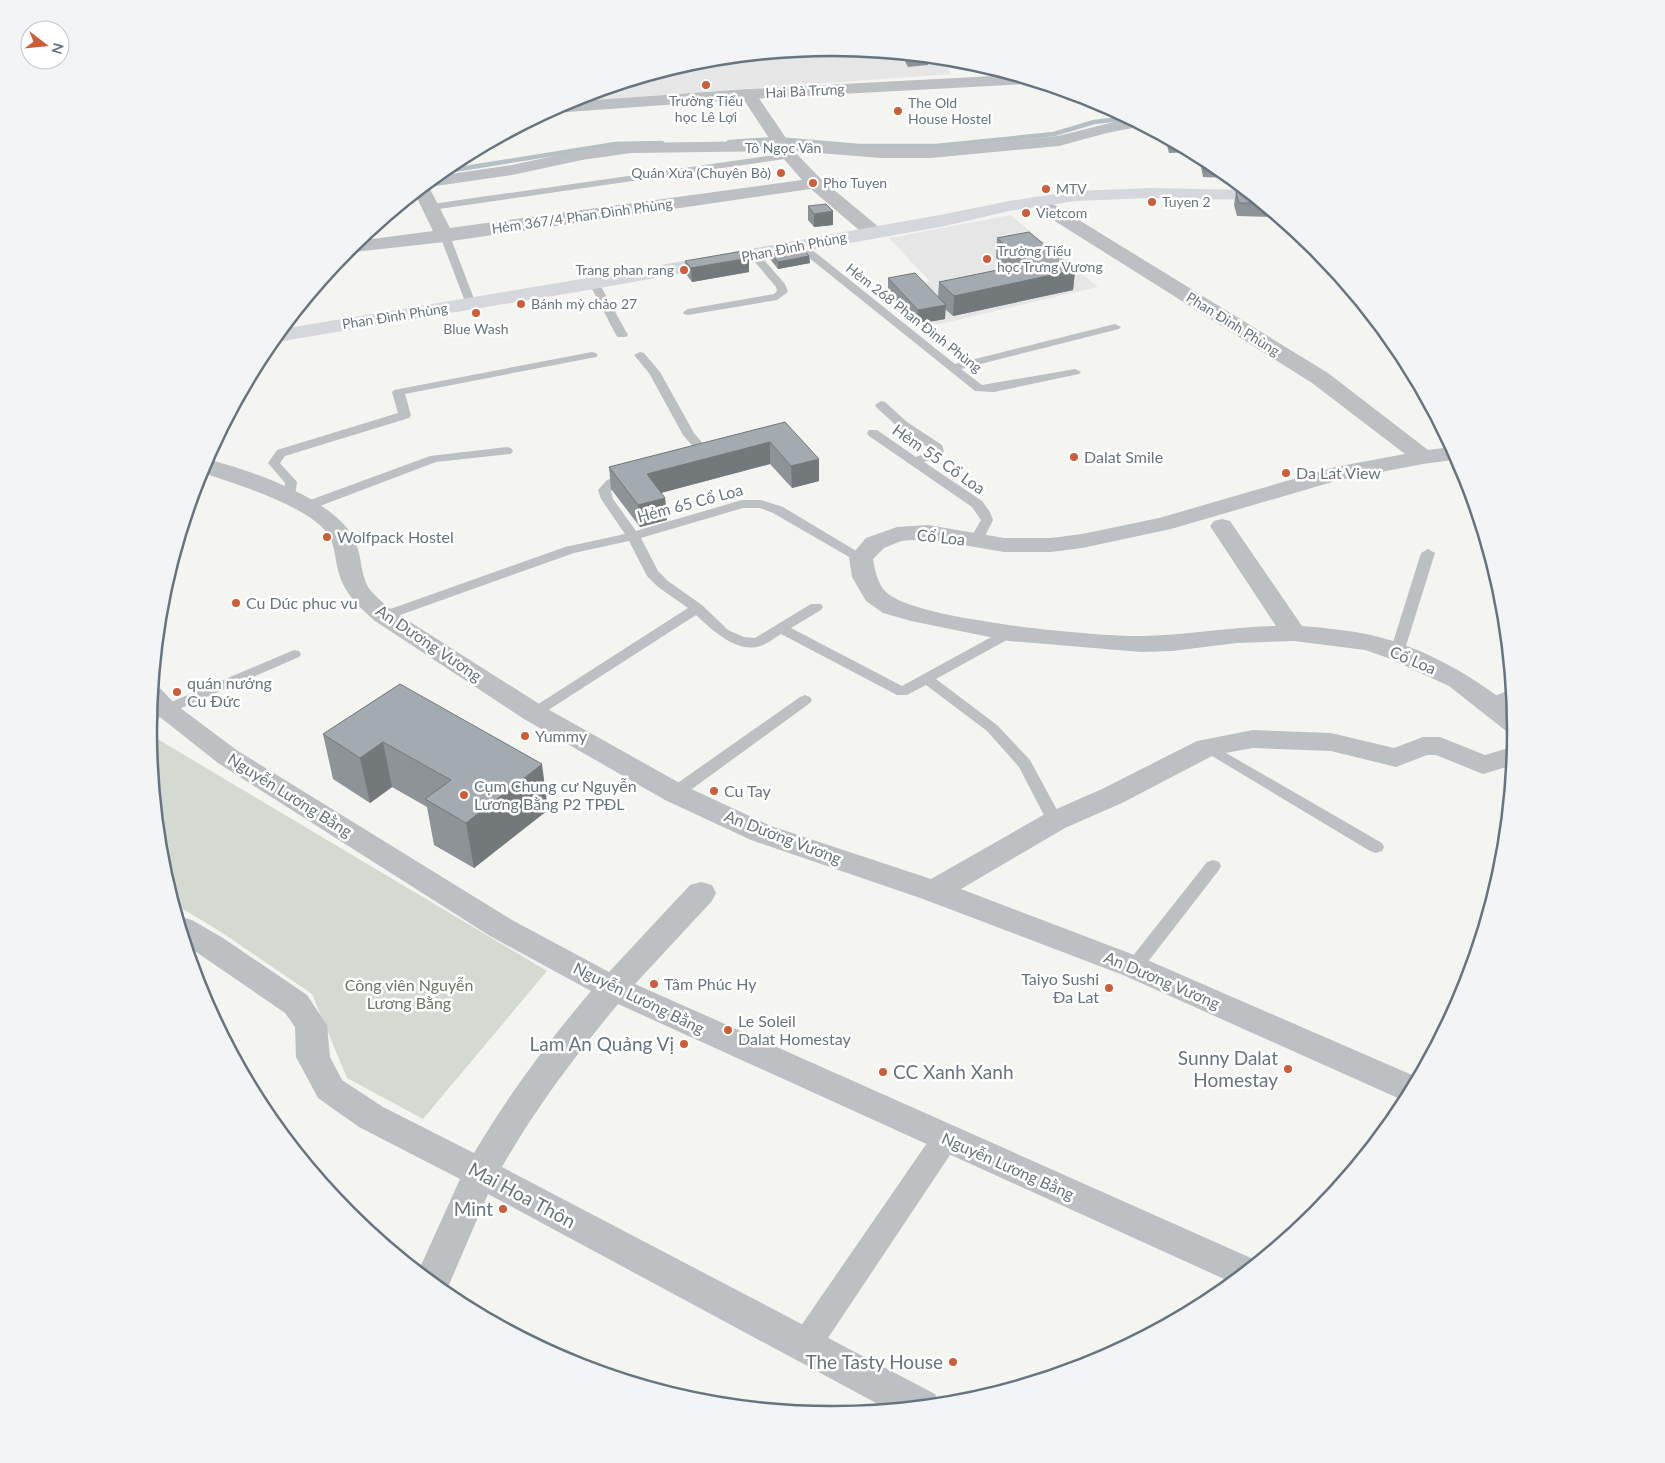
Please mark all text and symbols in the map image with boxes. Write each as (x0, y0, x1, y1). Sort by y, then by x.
north arrow (20, 20, 70, 70)
text: N (48, 41, 68, 56)
marker: Trường Tiểu học Lê Lợi (700, 79, 712, 91)
street label: Hai Bà Trưng (765, 80, 845, 101)
place label: Trường Tiểu học Lê Lợi (669, 92, 743, 125)
place label: The Old House Hostel (908, 94, 991, 127)
marker: The Old House Hostel (892, 105, 904, 117)
street label: Tô Ngọc Vân (745, 139, 821, 156)
place label: Quán Xưa (Chuyên Bò) (631, 164, 771, 181)
marker: Quán Xưa (Chuyên Bò) (775, 167, 787, 179)
place label: Pho Tuyen (823, 174, 887, 191)
marker: Pho Tuyen (807, 177, 819, 189)
place label: MTV (1056, 180, 1087, 197)
marker: MTV (1040, 183, 1052, 195)
place label: Tuyen 2 (1162, 193, 1211, 210)
street label: Hẻm 367/4 Phan Đình Phùng (491, 194, 673, 237)
marker: Tuyen 2 (1146, 196, 1158, 208)
place label: Vietcom (1036, 204, 1087, 221)
marker: Vietcom (1020, 207, 1032, 219)
street label: Phan Đình Phùng (740, 228, 848, 265)
place label: Trường Tiểu học Trưng Vương (997, 242, 1103, 275)
marker: Trường Tiểu học Trưng Vương (981, 253, 993, 265)
street label: Hẻm 268 Phan Đình Phùng (843, 259, 986, 376)
place label: Trang phan rang (576, 261, 674, 278)
marker: Trang phan rang (678, 264, 690, 276)
street label: Phan Đinh Phùng (1183, 288, 1283, 359)
place label: Bánh mỳ chảo 27 (531, 295, 637, 312)
marker: Bánh mỳ chảo 27 (515, 298, 527, 310)
street label: Phan Đình Phùng (341, 299, 449, 332)
marker: Blue Wash (470, 307, 482, 319)
place label: Blue Wash (443, 320, 509, 337)
street label: Hẻm 55 Cổ Loa (889, 420, 989, 498)
place label: Dalat Smile (1084, 447, 1163, 466)
marker: Dalat Smile (1068, 451, 1080, 463)
place label: Da Lat View (1296, 463, 1381, 482)
marker: Da Lat View (1280, 467, 1292, 479)
street label: Hẻm 65 Cổ Loa (635, 479, 745, 526)
street label: Cổ Loa (916, 525, 966, 548)
place label: Wolfpack Hostel (337, 527, 454, 546)
marker: Wolfpack Hostel (321, 531, 333, 543)
place label: Cu Dúc phuc vu (246, 593, 358, 612)
marker: Cu Dúc phuc vu (230, 597, 242, 609)
street label: An Dương Vương (373, 600, 486, 685)
street label: Cổ Loa (1387, 641, 1439, 678)
place label: quán nướng Cu Đức (187, 673, 272, 710)
marker: quán nướng Cu Đức (171, 686, 183, 698)
place label: Yummy (535, 726, 588, 745)
marker: Yummy (519, 730, 531, 742)
street label: Nguyễn Lương Bằng (225, 749, 356, 841)
place label: Cụm Chung cư Nguyễn Lương Bằng P2 TPĐL (474, 776, 637, 813)
place label: Cu Tay (724, 781, 771, 800)
marker: Cu Tay (708, 785, 720, 797)
marker: Cụm Chung cư Nguyễn Lương Bằng P2 TPĐL (458, 789, 470, 801)
street label: An Dương Vương (722, 806, 844, 868)
street label: An Dương Vương (1102, 947, 1223, 1012)
street label: Nguyễn Lương Bằng (571, 958, 708, 1037)
place label: Taiyo Sushi Đa Lat (1021, 969, 1099, 1006)
place label: Tâm Phúc Hy (664, 974, 757, 993)
park label: Công viên Nguyễn Lương Bằng (345, 975, 473, 1012)
marker: Tâm Phúc Hy (648, 978, 660, 990)
marker: Taiyo Sushi Đa Lat (1103, 982, 1115, 994)
place label: Le Soleil Dalat Homestay (738, 1011, 851, 1048)
marker: Le Soleil Dalat Homestay (722, 1024, 734, 1036)
place label: Lam An Quảng Vị (529, 1032, 674, 1055)
marker: Lam An Quảng Vị (678, 1038, 690, 1050)
place label: Sunny Dalat Homestay (1178, 1046, 1278, 1091)
place label: CC Xanh Xanh (893, 1060, 1014, 1083)
marker: Sunny Dalat Homestay (1282, 1063, 1294, 1075)
marker: CC Xanh Xanh (877, 1066, 889, 1078)
street label: Nguyễn Lương Bằng (939, 1128, 1077, 1203)
street label: Mai Hoa Thôn (465, 1157, 580, 1232)
place label: Mint (454, 1197, 493, 1220)
marker: Mint (497, 1203, 509, 1215)
place label: The Tasty House (805, 1350, 943, 1373)
marker: The Tasty House (947, 1356, 959, 1368)

